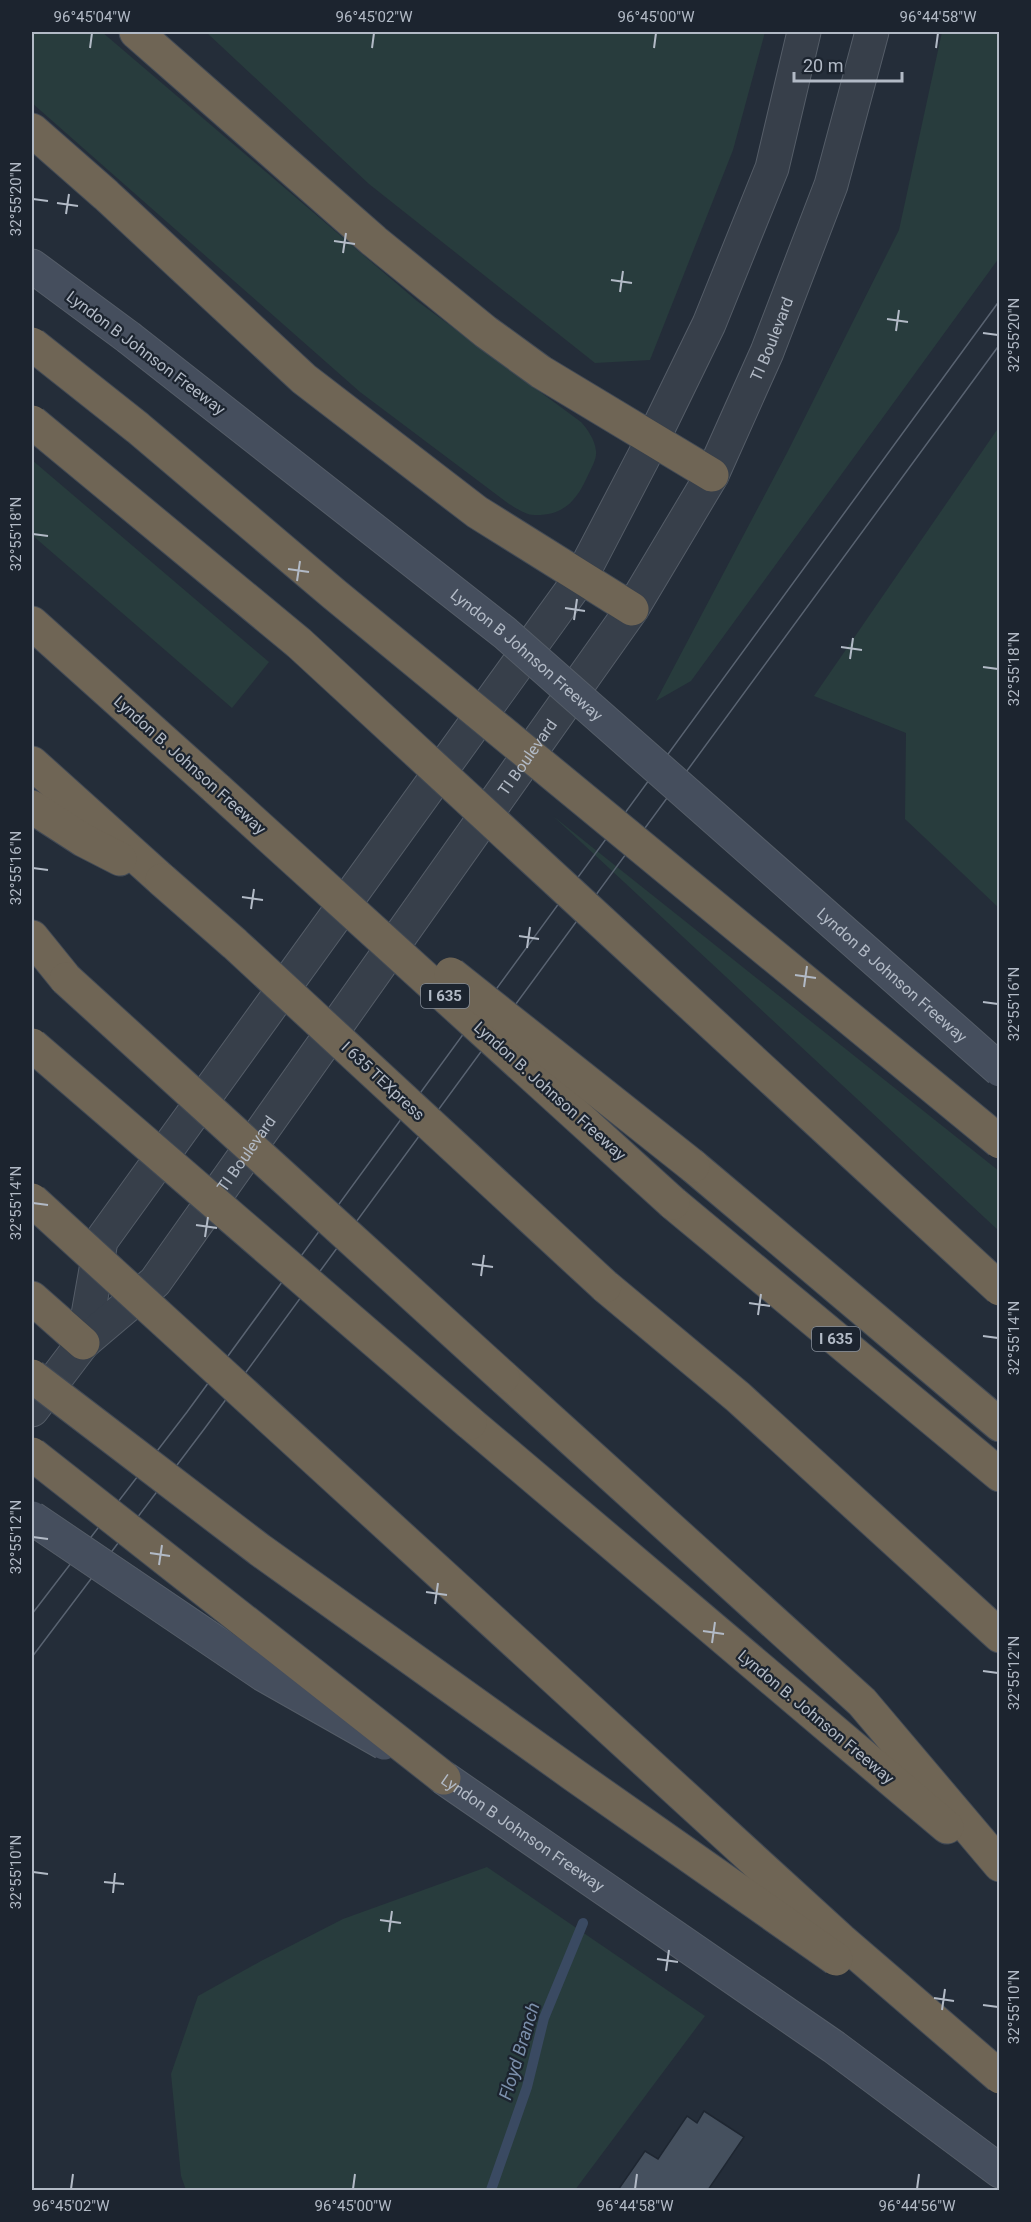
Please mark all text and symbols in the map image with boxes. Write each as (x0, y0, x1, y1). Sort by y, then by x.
text: 96°45'04"W (54, 8, 130, 26)
text: 96°45'02"W (336, 8, 412, 26)
text: 96°45'00"W (618, 8, 694, 26)
text: 96°44'58"W (900, 8, 976, 26)
scale bar (794, 45, 902, 83)
text: 20 m (803, 55, 843, 76)
text: 32°55'20"N (7, 162, 25, 236)
street label: Lyndon B Johnson Freeway (63, 287, 229, 419)
street label: TI Boulevard (746, 294, 797, 384)
text: 32°55'20"N (1005, 298, 1023, 372)
text: 32°55'18"N (7, 497, 25, 571)
street label: Lyndon B Johnson Freeway (447, 585, 607, 725)
text: 32°55'18"N (1005, 632, 1023, 706)
street label: Lyndon B. Johnson Freeway (110, 692, 270, 839)
street label: TI Boulevard (494, 715, 560, 799)
text: 32°55'16"N (7, 831, 25, 905)
street label: Lyndon B Johnson Freeway (813, 904, 972, 1046)
text: 32°55'16"N (1005, 967, 1023, 1041)
road number: I 635 (421, 984, 469, 1008)
street label: Lyndon B. Johnson Freeway (470, 1018, 630, 1165)
street label: I 635 TEXpress (337, 1038, 429, 1124)
street label: TI Boulevard (213, 1112, 279, 1195)
text: 32°55'14"N (7, 1166, 25, 1240)
text: 32°55'14"N (1005, 1301, 1023, 1375)
road number: I 635 (812, 1327, 860, 1351)
text: 32°55'12"N (7, 1500, 25, 1574)
text: 32°55'12"N (1005, 1636, 1023, 1710)
street label: Lyndon B. Johnson Freeway (734, 1646, 898, 1788)
street label: Lyndon B Johnson Freeway (438, 1770, 609, 1896)
text: 32°55'10"N (7, 1835, 25, 1909)
text: 32°55'10"N (1005, 1970, 1023, 2044)
water label: Floyd Branch (494, 2000, 544, 2102)
text: 96°45'02"W (33, 2197, 109, 2215)
text: 96°45'00"W (315, 2197, 391, 2215)
text: 96°44'58"W (597, 2197, 673, 2215)
text: 96°44'56"W (879, 2197, 955, 2215)

